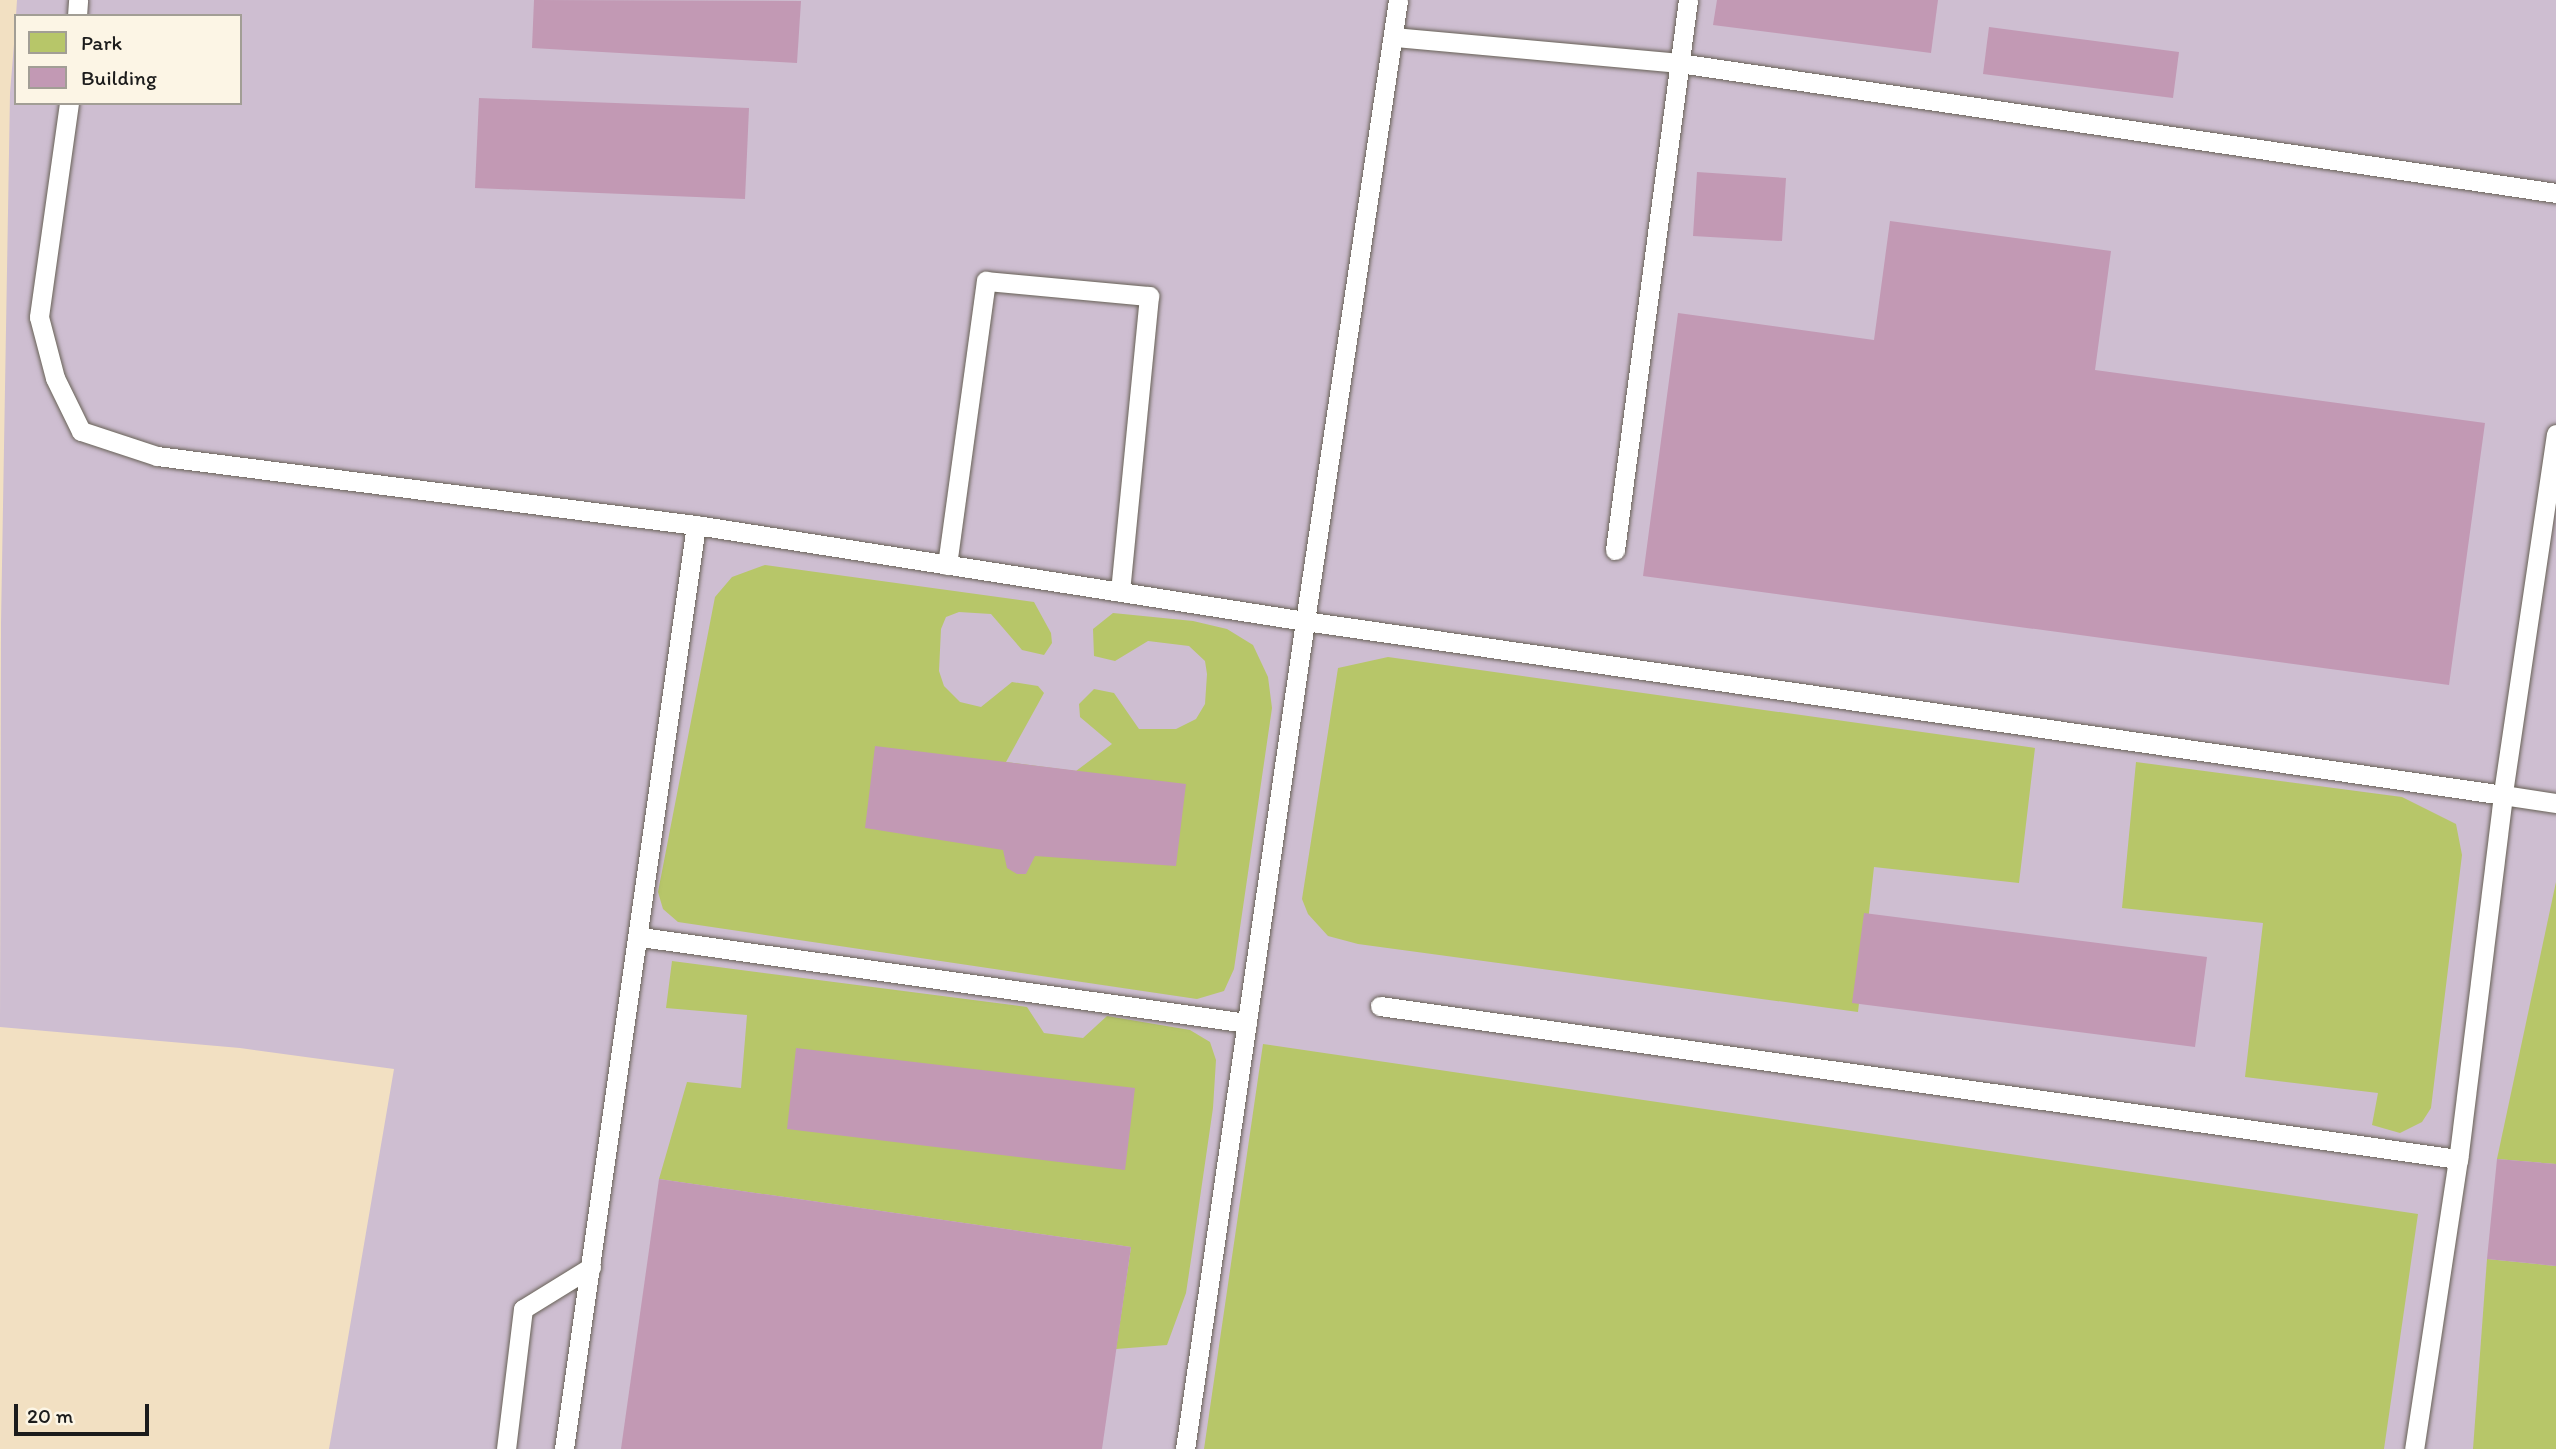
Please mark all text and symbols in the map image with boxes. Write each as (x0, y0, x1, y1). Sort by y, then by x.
legend (14, 14, 242, 105)
text: Park (81, 30, 122, 55)
text: Building (81, 65, 157, 90)
scale bar (18, 1390, 152, 1434)
text: 20 m (27, 1403, 73, 1428)

